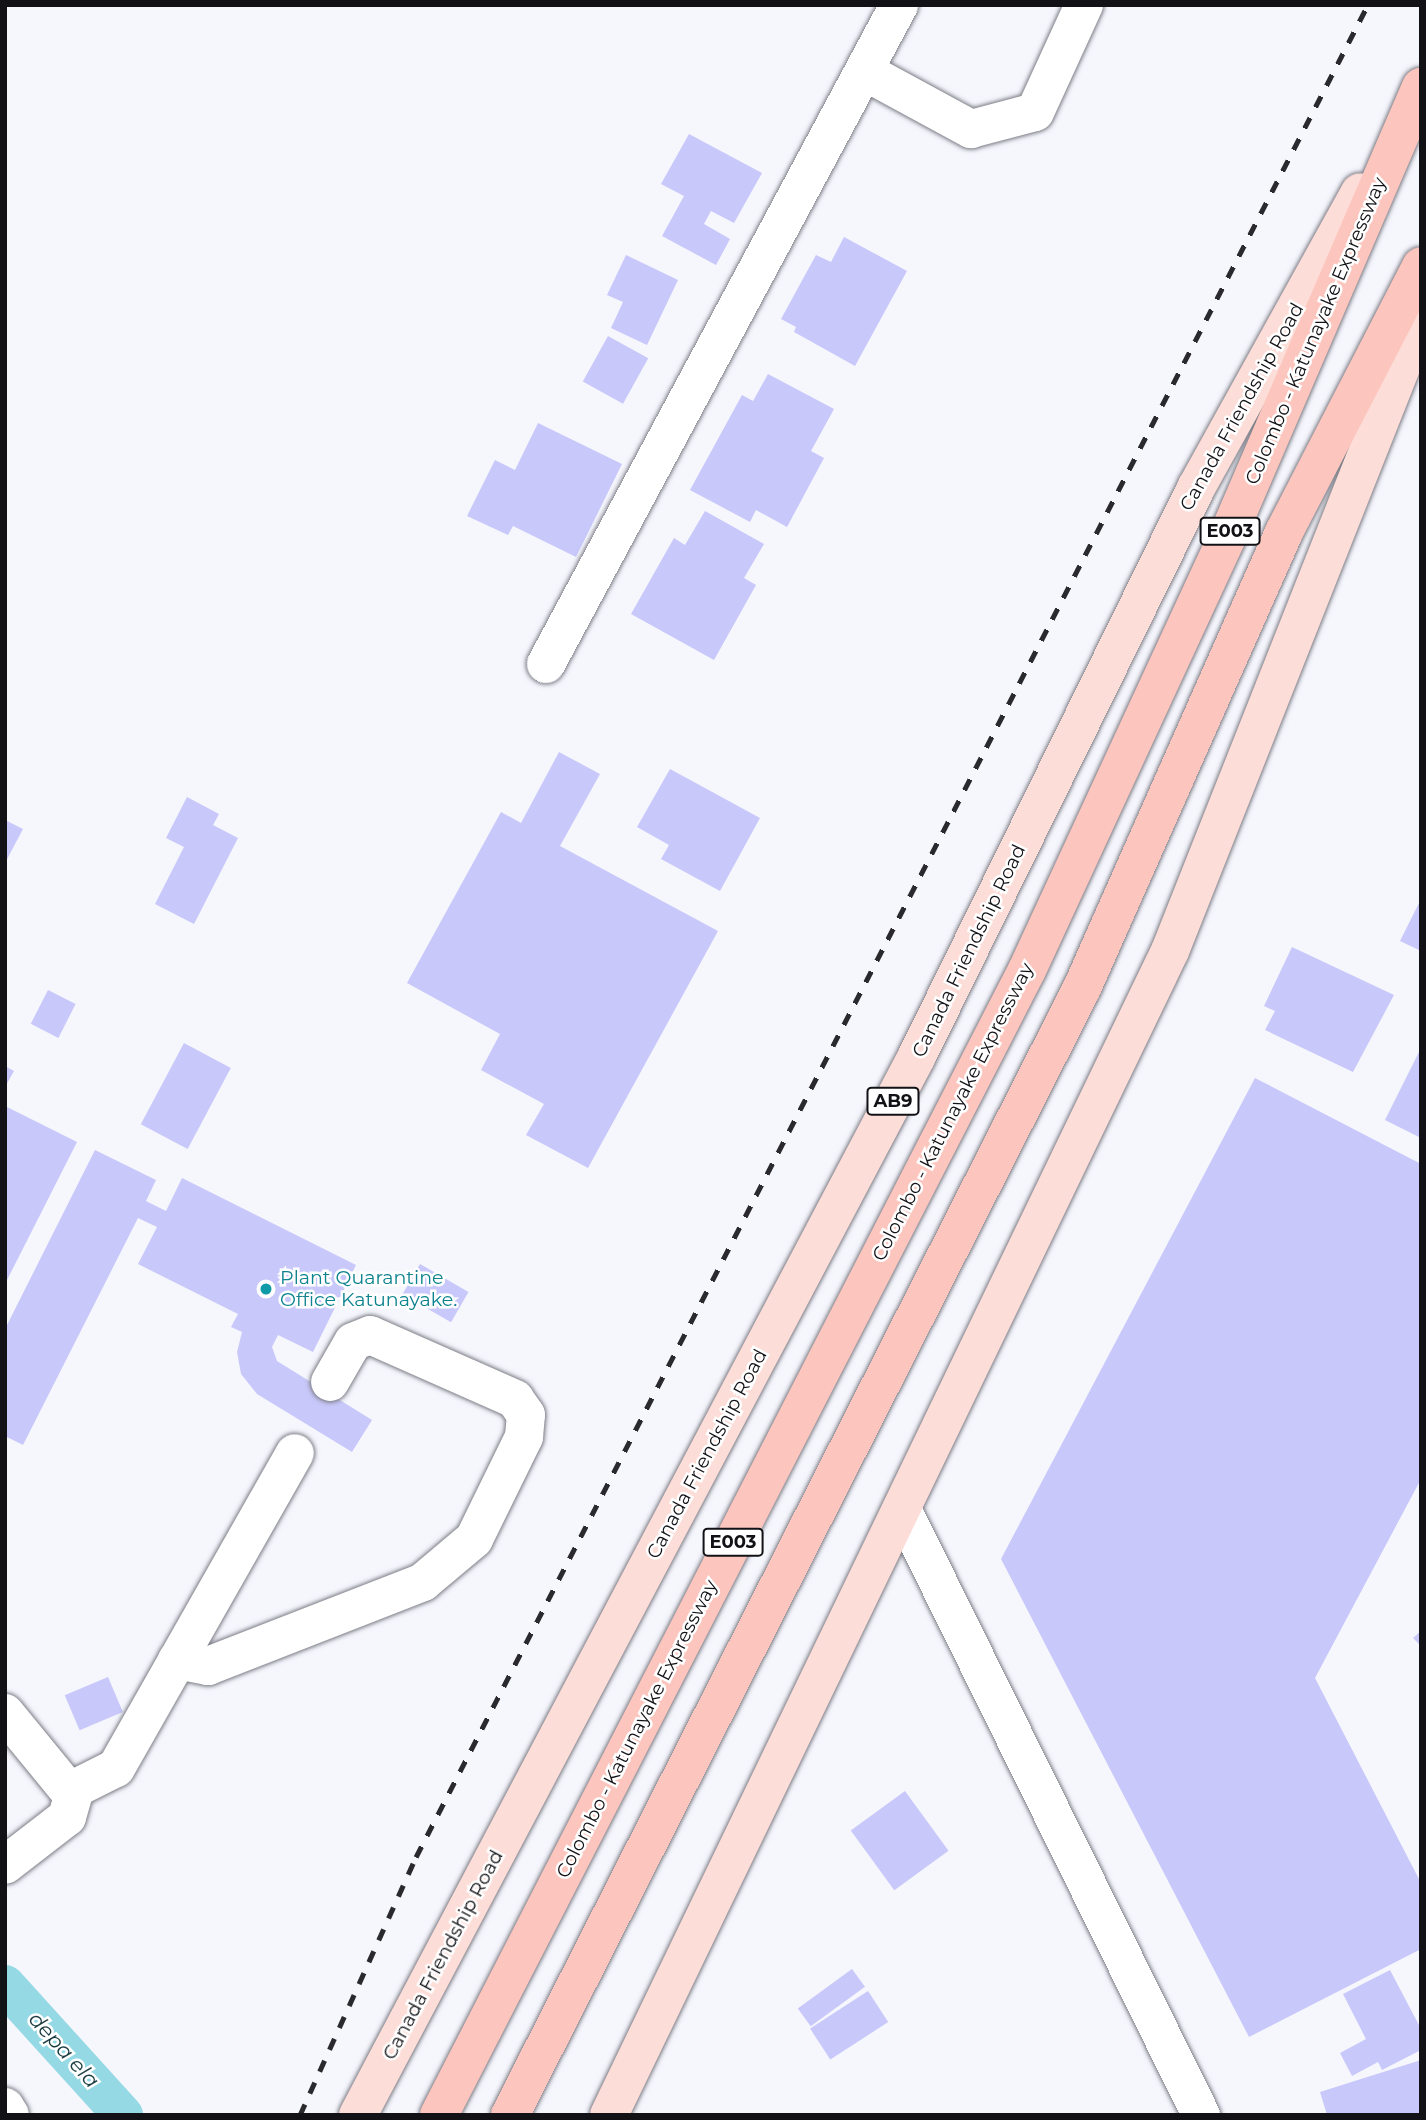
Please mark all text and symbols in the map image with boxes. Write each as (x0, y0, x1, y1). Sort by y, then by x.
street label: Colombo - Katunayake Expressway (1241, 174, 1391, 488)
street label: Canada Friendship Road (1175, 299, 1309, 515)
road number: E003 (1198, 516, 1262, 546)
street label: Canada Friendship Road (907, 841, 1031, 1061)
street label: Colombo - Katunayake Expressway (868, 959, 1038, 1265)
road number: AB9 (865, 1086, 921, 1116)
place label: Plant Quarantine Office Katunayake. (280, 1267, 457, 1311)
marker: Plant Quarantine Office Katunayake. (258, 1281, 274, 1297)
street label: Canada Friendship Road (642, 1345, 772, 1563)
road number: E003 (702, 1527, 764, 1556)
street label: Colombo - Katunayake Expressway (552, 1576, 722, 1882)
street label: Canada Friendship Road (378, 1846, 508, 2064)
water label: depa ela (23, 2007, 105, 2093)

